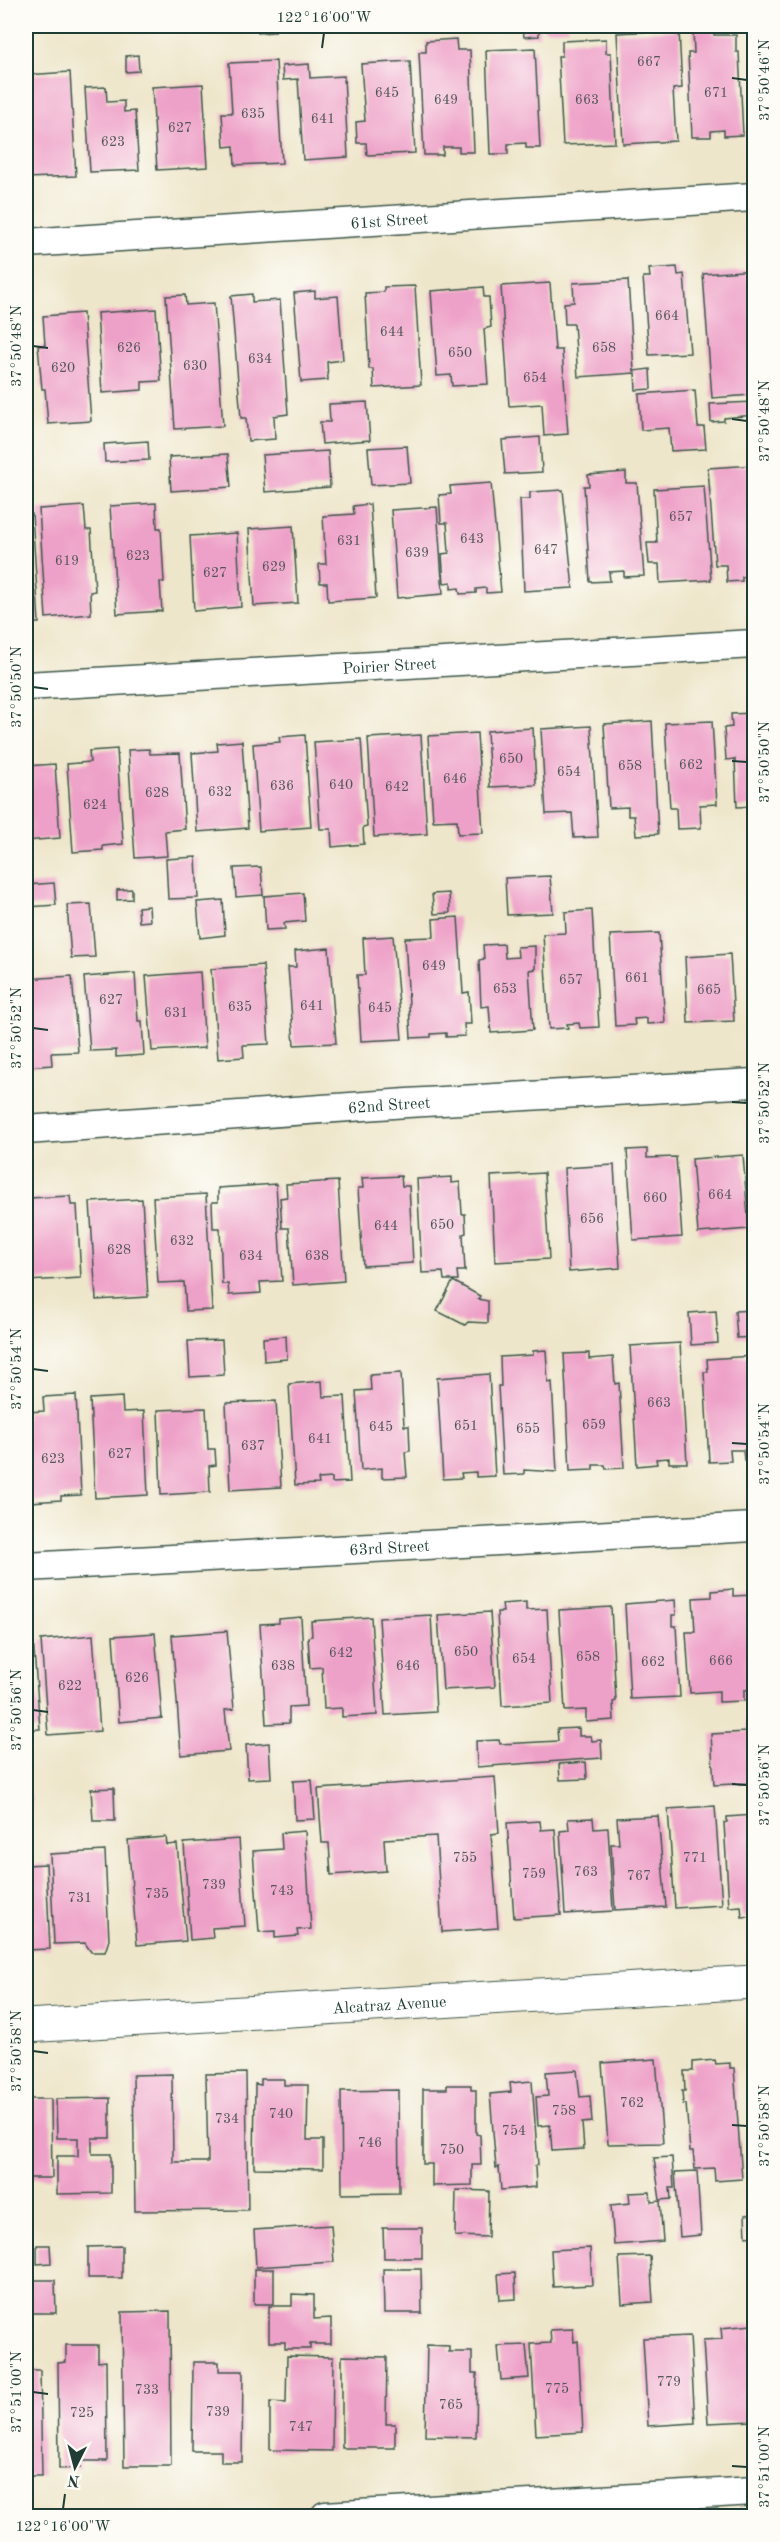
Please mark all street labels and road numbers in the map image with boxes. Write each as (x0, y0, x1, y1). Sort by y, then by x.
street label: 61st Street (350, 212, 429, 232)
street label: Poirier Street (342, 656, 437, 678)
street label: 62nd Street (348, 1096, 431, 1117)
street label: 63rd Street (349, 1539, 431, 1559)
street label: Alcatraz Avenue (332, 1995, 447, 2017)

